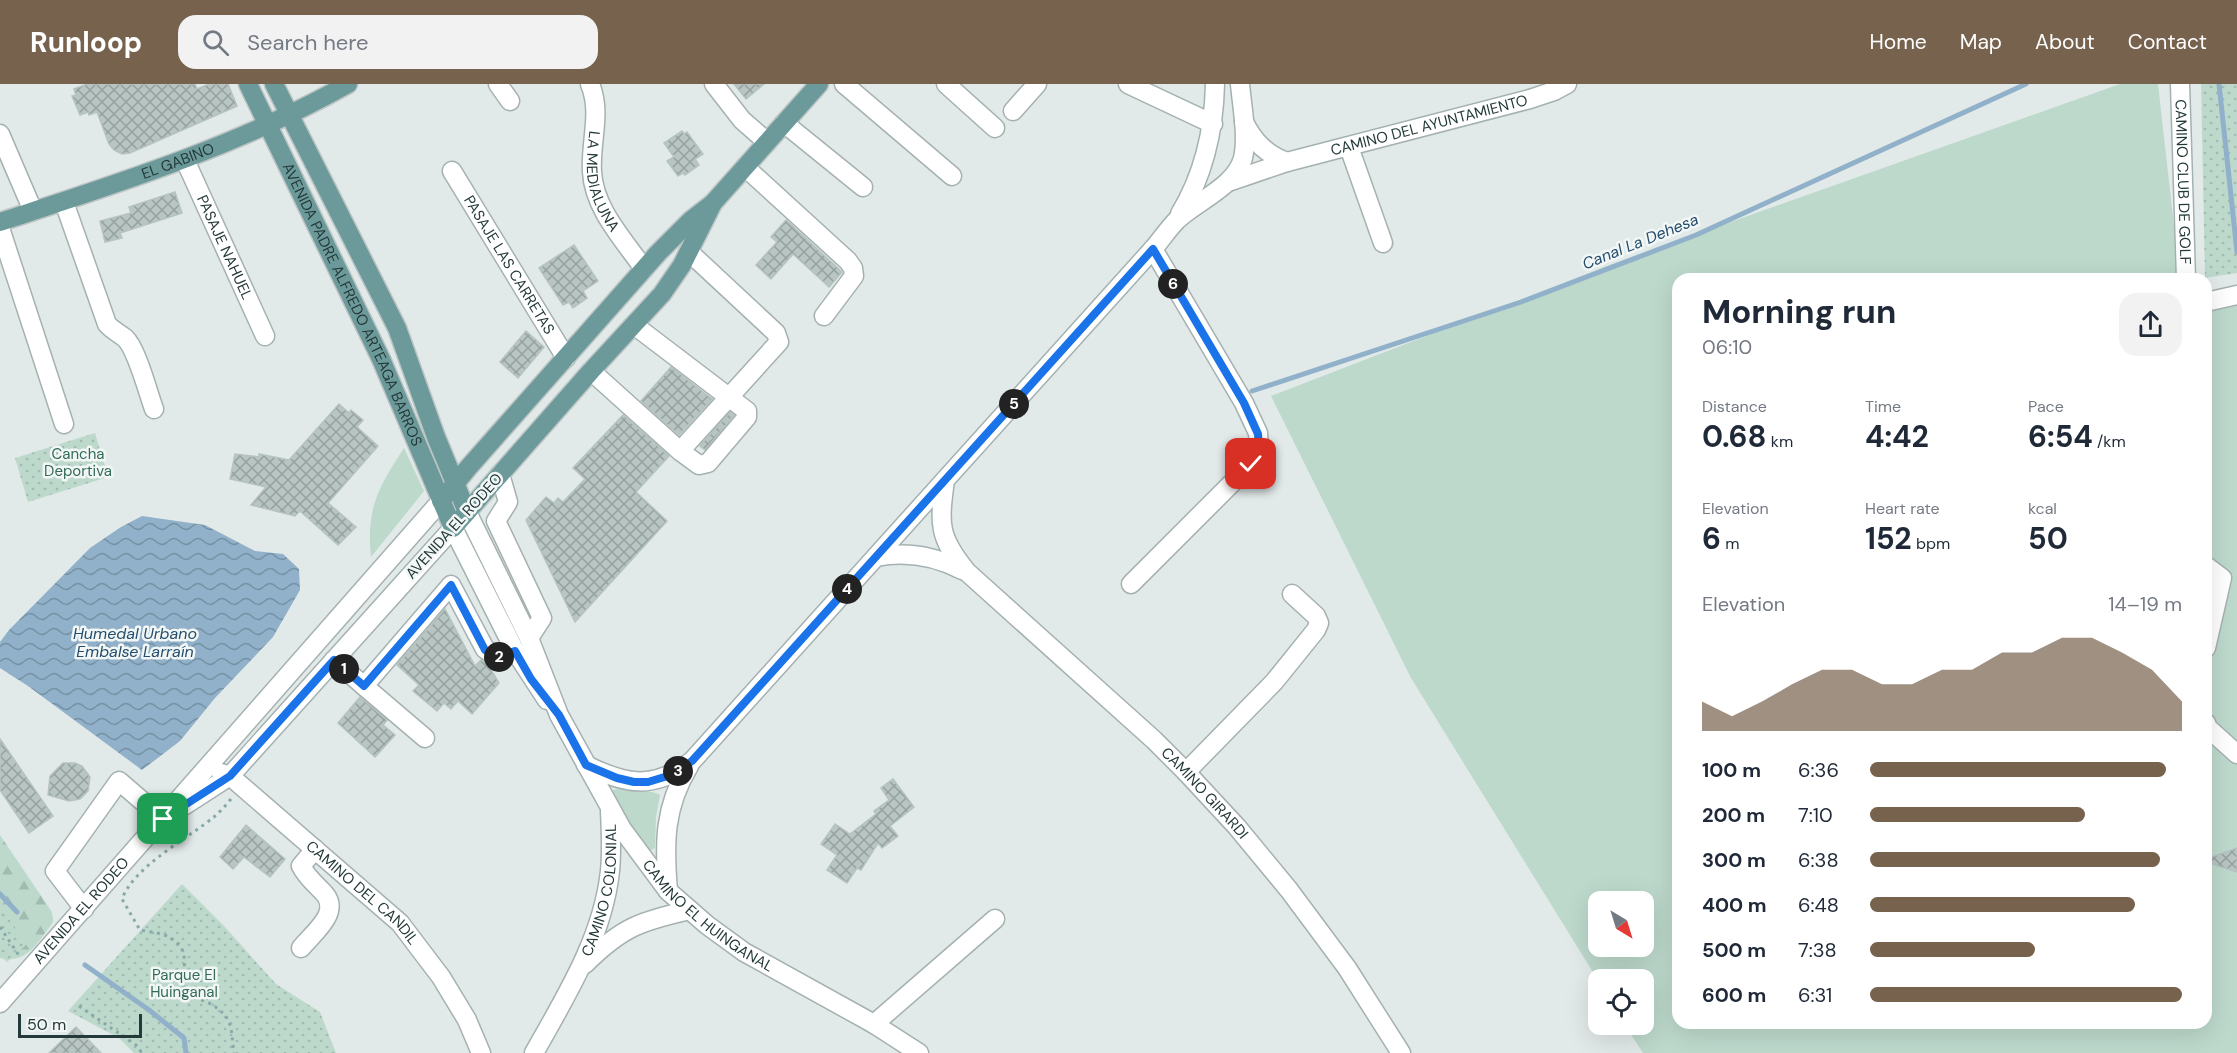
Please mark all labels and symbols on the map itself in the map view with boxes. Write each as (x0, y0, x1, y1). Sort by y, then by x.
street label: CAMINO DEL AYUNTAMIENTO (1328, 90, 1530, 160)
street label: CAMINO CLUB DE GOLF (2170, 99, 2196, 265)
street label: LA MEDIALUNA (582, 130, 624, 236)
street label: EL GABINO (139, 138, 217, 184)
street label: AVENIDA PADRE ALFREDO ARTEAGA BARROS (278, 160, 427, 449)
street label: PASAJE NAHUEL (192, 192, 257, 303)
street label: PASAJE LAS CARRETAS (459, 192, 559, 338)
water label: Canal La Dehesa (1579, 209, 1702, 274)
pin: 6 (1158, 269, 1188, 299)
pin: 5 (999, 389, 1029, 419)
pin (1225, 438, 1276, 489)
park label: Cancha Deportiva (44, 444, 112, 481)
street label: AVENIDA EL RODEO (401, 469, 507, 583)
pin: 4 (832, 574, 862, 604)
water label: Humedal Urbano Embalse Larraín (73, 623, 197, 662)
pin: 2 (484, 642, 514, 672)
pin: 1 (329, 654, 359, 684)
street label: CAMINO GIRARDI (1157, 743, 1253, 843)
pin: 3 (663, 756, 693, 786)
pin (137, 793, 188, 844)
street label: CAMINO COLONIAL (577, 824, 621, 960)
street label: CAMINO DEL CANDIL (302, 836, 423, 949)
street label: AVENIDA EL RODEO (29, 853, 134, 968)
street label: CAMINO EL HUINGANAL (638, 855, 777, 976)
north arrow (1588, 891, 1654, 957)
park label: Parque El Huinganal (150, 965, 218, 1002)
scale bar (18, 1011, 142, 1038)

